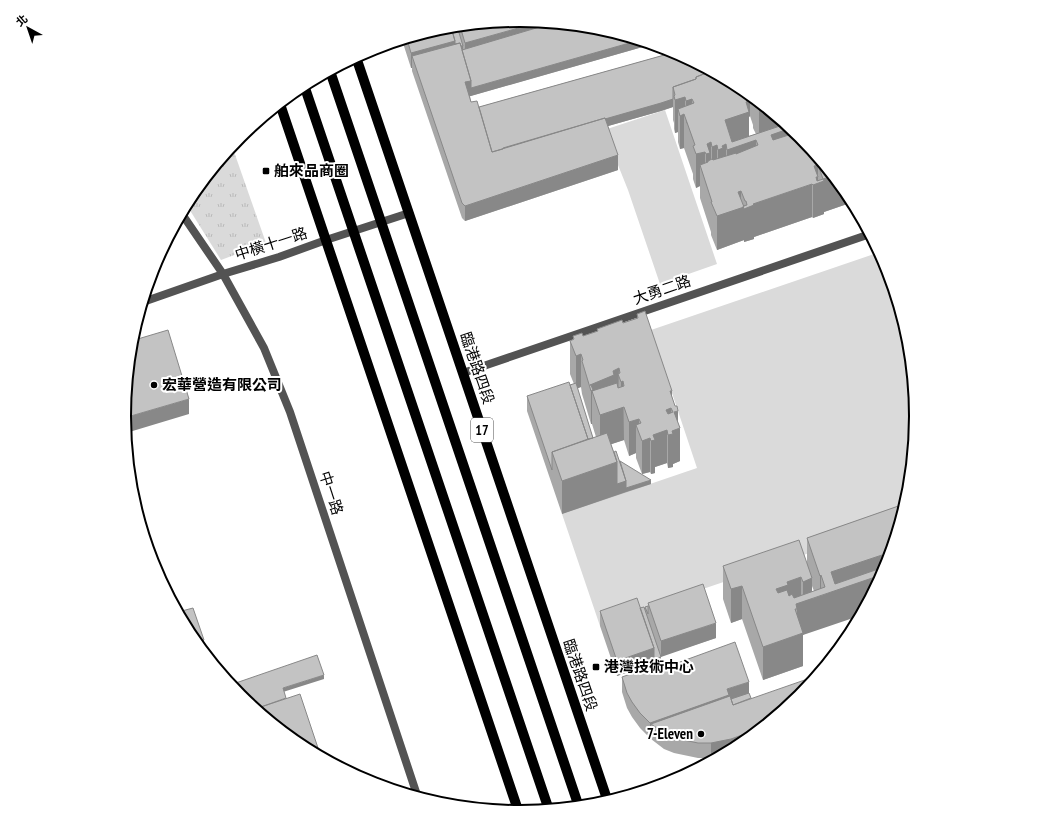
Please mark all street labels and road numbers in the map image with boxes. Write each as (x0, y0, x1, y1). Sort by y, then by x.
street label: 中橫十一路 (232, 223, 309, 264)
street label: 大勇二路 (630, 271, 693, 308)
street label: 臨港路四段 (456, 329, 499, 406)
road number: 17 (471, 418, 493, 442)
street label: 中一路 (315, 469, 347, 517)
street label: 臨港路四段 (559, 636, 602, 713)

